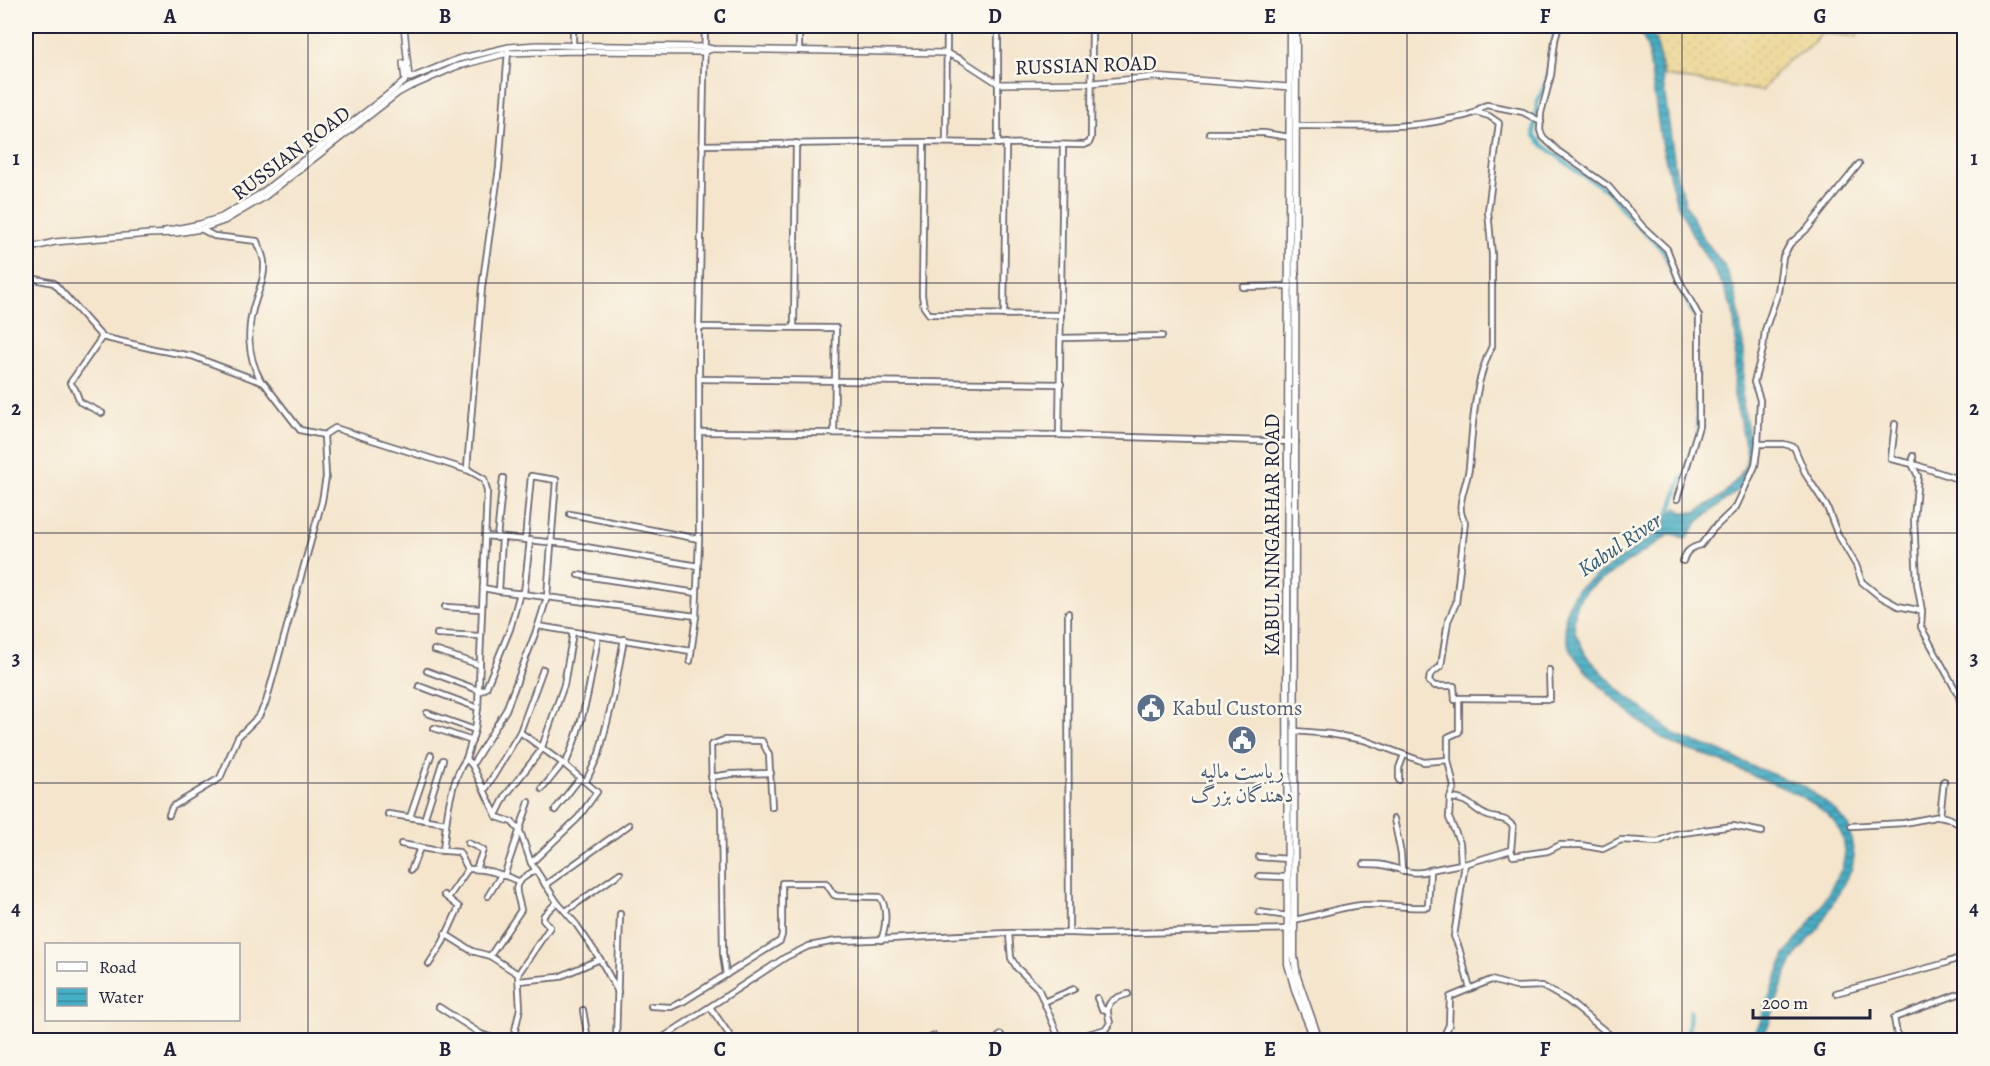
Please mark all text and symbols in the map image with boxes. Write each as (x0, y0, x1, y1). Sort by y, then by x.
text: A (163, 3, 177, 30)
text: B (439, 3, 451, 30)
text: C (714, 3, 726, 30)
text: D (988, 3, 1002, 30)
text: E (1264, 3, 1276, 30)
text: F (1540, 3, 1551, 30)
text: G (1813, 3, 1827, 30)
street label: RUSSIAN ROAD (1015, 49, 1157, 81)
street label: RUSSIAN ROAD (226, 99, 356, 207)
text: 1 (12, 145, 20, 172)
text: 1 (1970, 145, 1978, 172)
text: 2 (11, 395, 21, 422)
text: 2 (1969, 395, 1979, 422)
street label: KABUL NINGARHAR ROAD (1258, 414, 1286, 656)
water label: Kabul River (1572, 505, 1669, 584)
text: 3 (12, 645, 20, 672)
text: 3 (1970, 645, 1978, 672)
public building icon: Kabul Customs (1135, 692, 1167, 724)
place label: Kabul Customs (1172, 694, 1302, 722)
public building icon: ریاست مالیه دهندگان بزرگ (1226, 724, 1258, 756)
place label: ریاست مالیه دهندگان بزرگ (1191, 757, 1293, 809)
text: 4 (11, 895, 21, 922)
text: 4 (1969, 895, 1979, 922)
legend (45, 943, 240, 1021)
text: Road (99, 955, 137, 979)
scale bar (1753, 982, 1870, 1020)
text: Water (98, 985, 144, 1009)
text: 200 m (1762, 991, 1808, 1015)
text: A (163, 1036, 177, 1063)
text: B (439, 1036, 451, 1063)
text: C (714, 1036, 726, 1063)
text: D (988, 1036, 1002, 1063)
text: E (1264, 1036, 1276, 1063)
text: F (1540, 1036, 1551, 1063)
text: G (1813, 1036, 1827, 1063)

